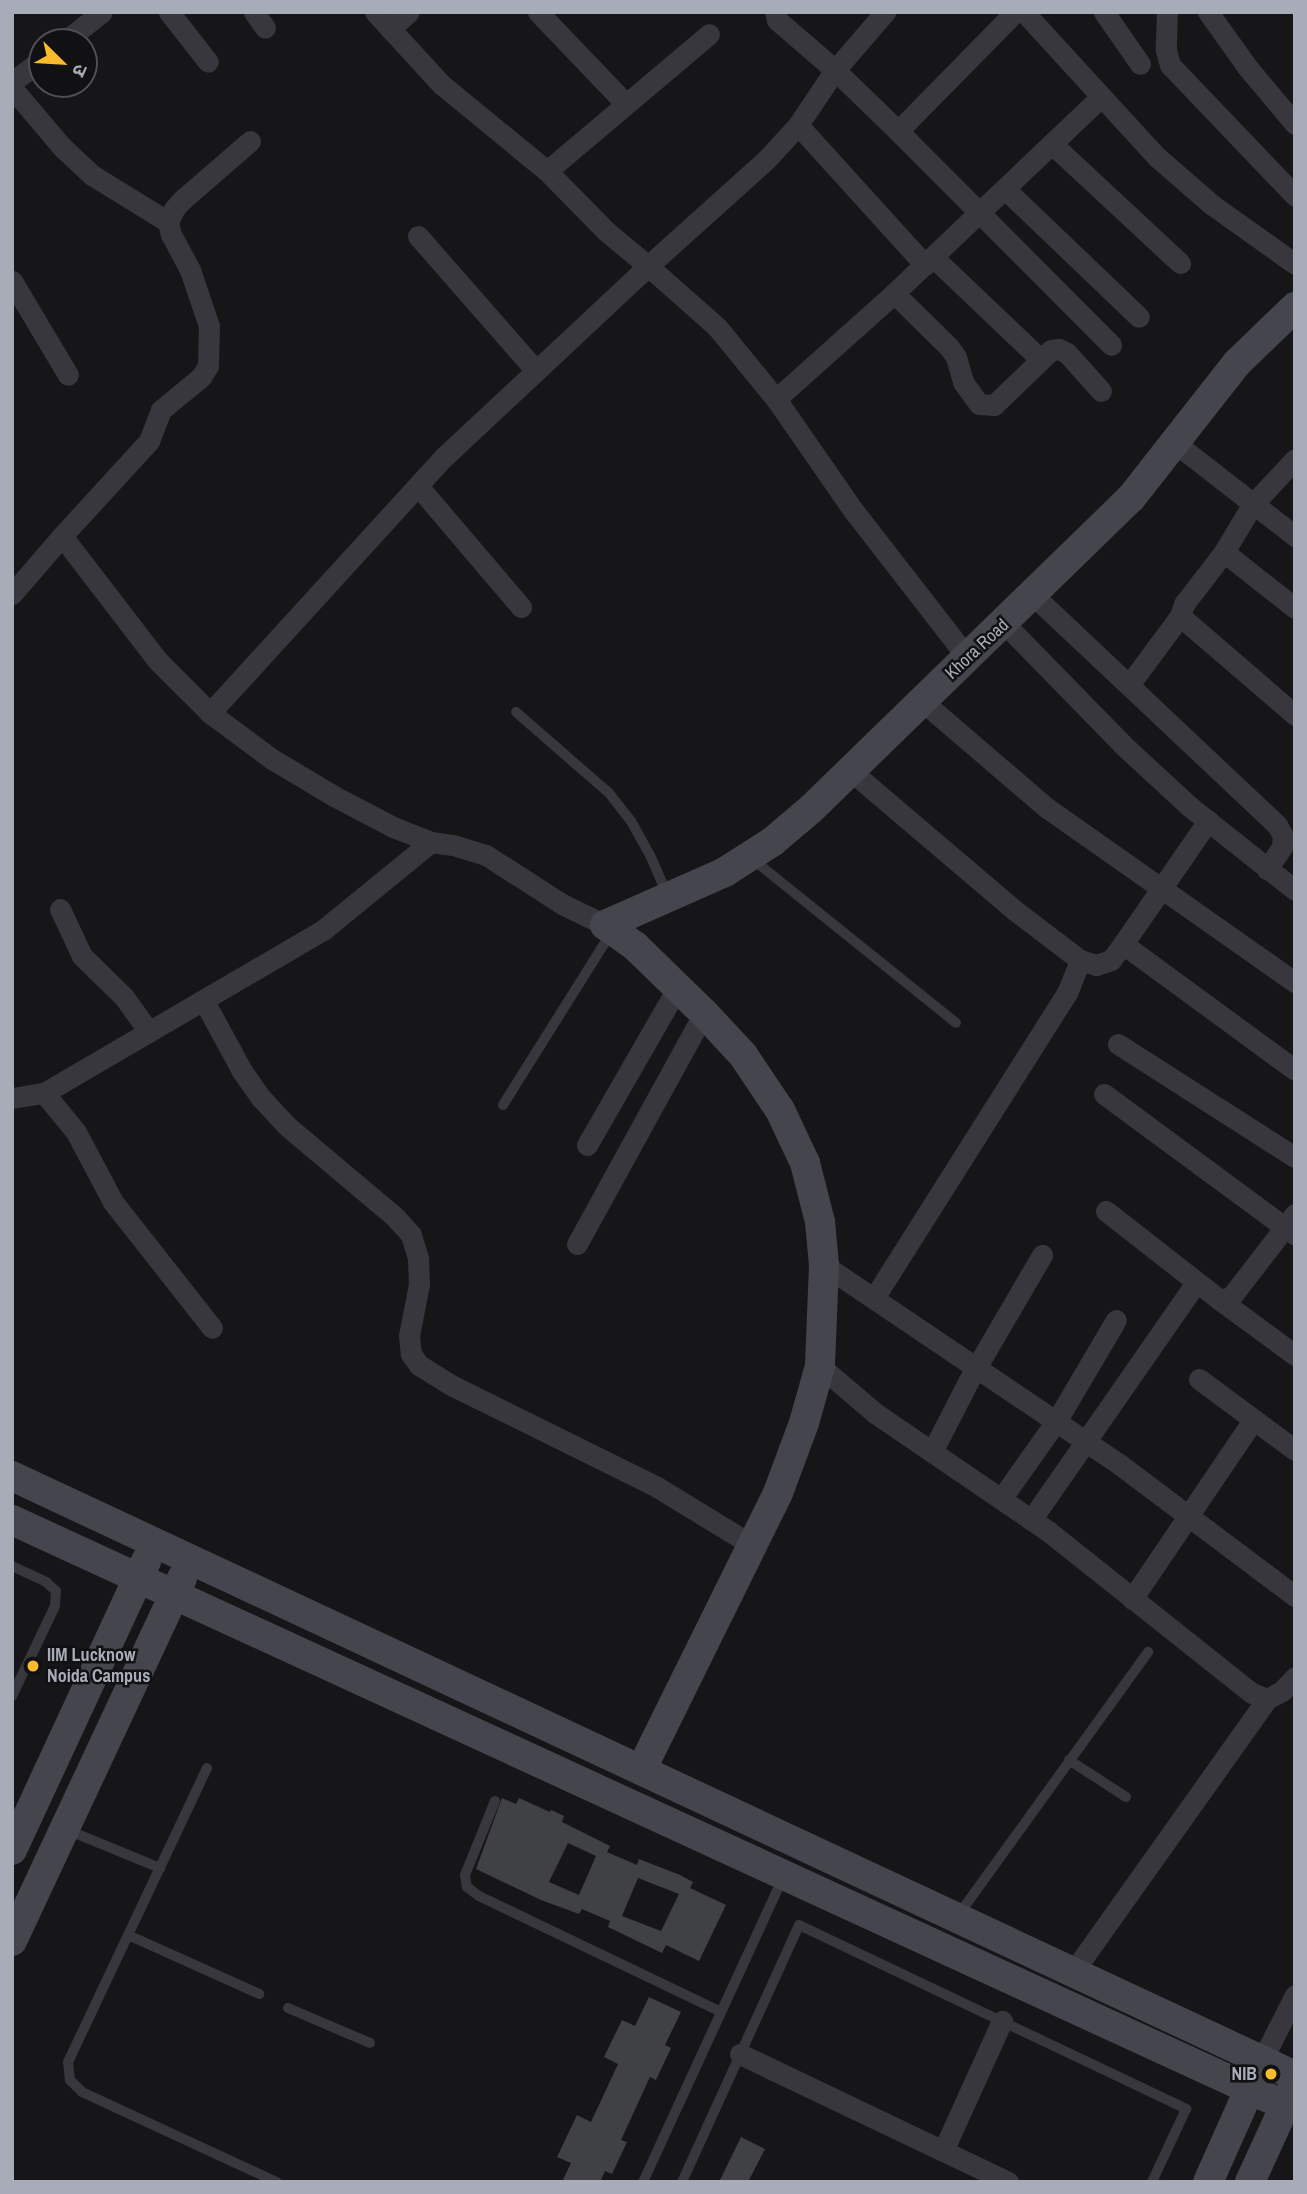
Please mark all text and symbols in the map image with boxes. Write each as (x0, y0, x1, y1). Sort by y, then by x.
north arrow (28, 28, 98, 98)
text: उ (66, 60, 94, 81)
street label: Khora Road (941, 614, 1013, 684)
place label: IIM Lucknow Noida Campus (47, 1645, 150, 1688)
marker: IIM Lucknow Noida Campus (25, 1658, 41, 1674)
place label: NIB (1232, 2063, 1257, 2085)
marker: NIB (1263, 2066, 1279, 2082)

